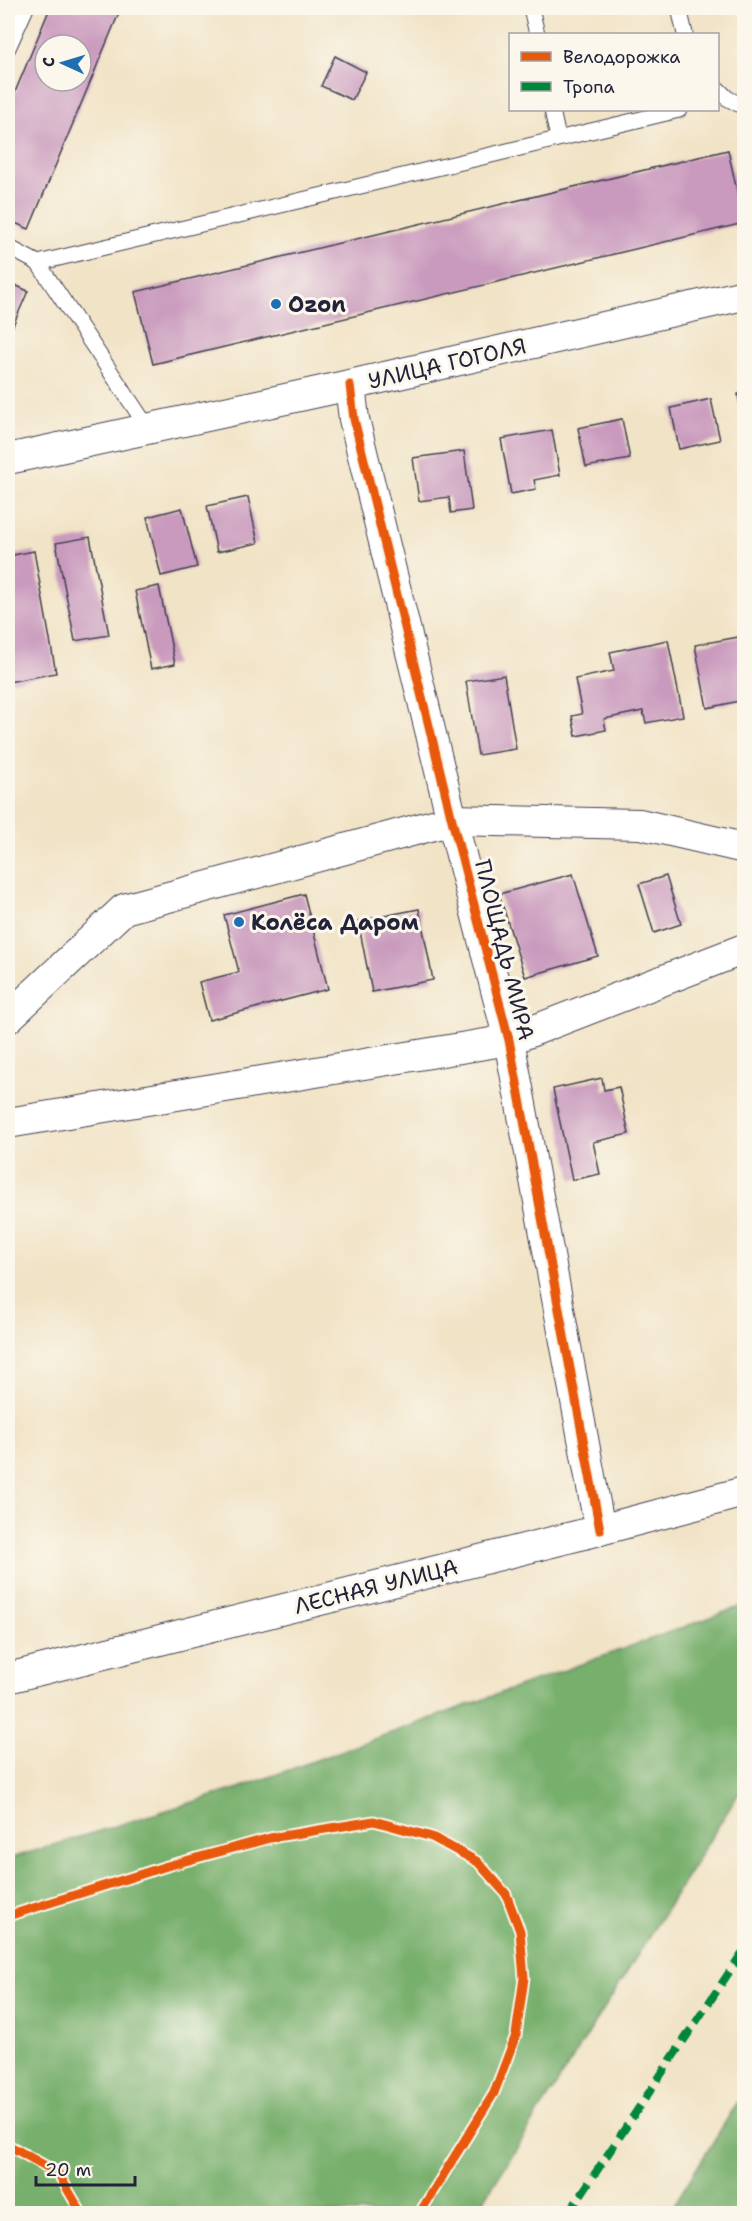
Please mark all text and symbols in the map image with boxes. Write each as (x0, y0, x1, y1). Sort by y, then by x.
north arrow (33, 33, 93, 93)
legend (509, 33, 719, 111)
text: Велодорожка (563, 45, 681, 69)
text: С (38, 56, 59, 68)
text: Тропа (563, 75, 615, 99)
place label: Ozon (288, 290, 346, 319)
marker: Ozon (269, 297, 283, 311)
street label: УЛИЦА ГОГОЛЯ (365, 331, 529, 396)
street label: ПЛОЩАДЬ МИРА (468, 857, 541, 1044)
place label: Колёса Даром (251, 908, 419, 937)
marker: Колёса Даром (232, 915, 246, 929)
street label: ЛЕСНАЯ УЛИЦА (291, 1552, 461, 1621)
scale bar (36, 2149, 135, 2187)
text: 20 m (45, 2158, 91, 2182)

